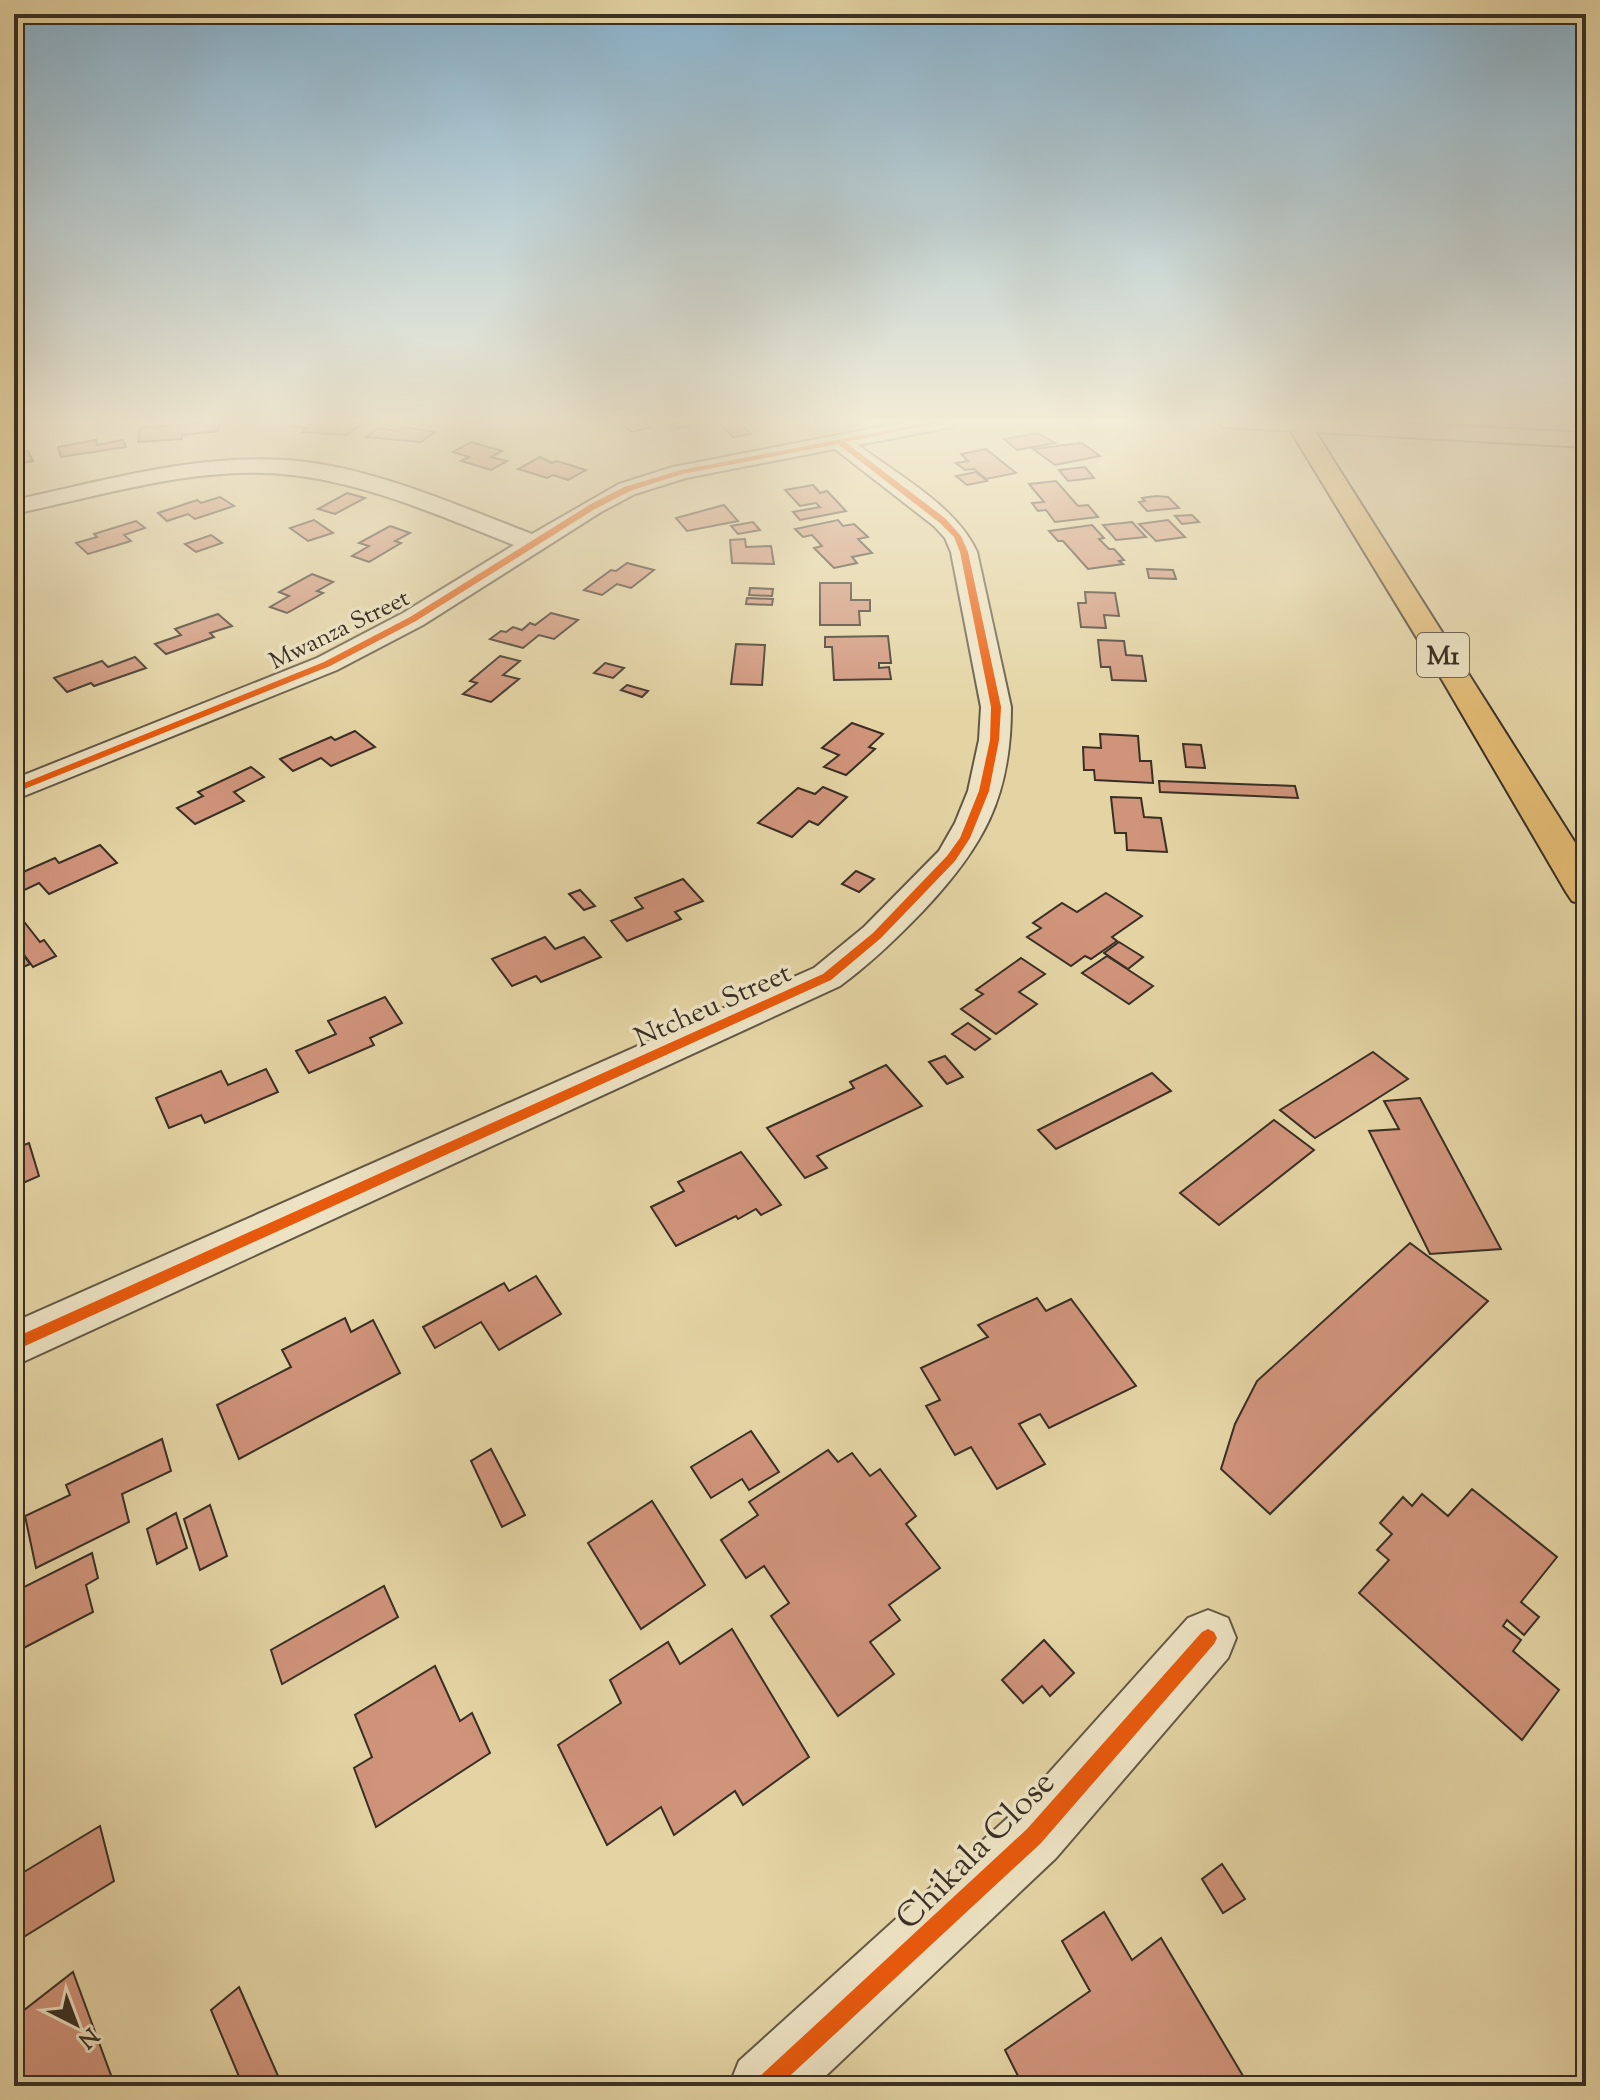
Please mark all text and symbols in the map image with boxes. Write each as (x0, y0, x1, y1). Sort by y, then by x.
street label: Mwanza Street (264, 582, 416, 679)
road number: M1 (1417, 633, 1469, 677)
street label: Ntcheu Street (628, 954, 798, 1059)
street label: Chikala Close (886, 1761, 1067, 1942)
north arrow (36, 1984, 116, 2064)
text: N (70, 2019, 105, 2055)

